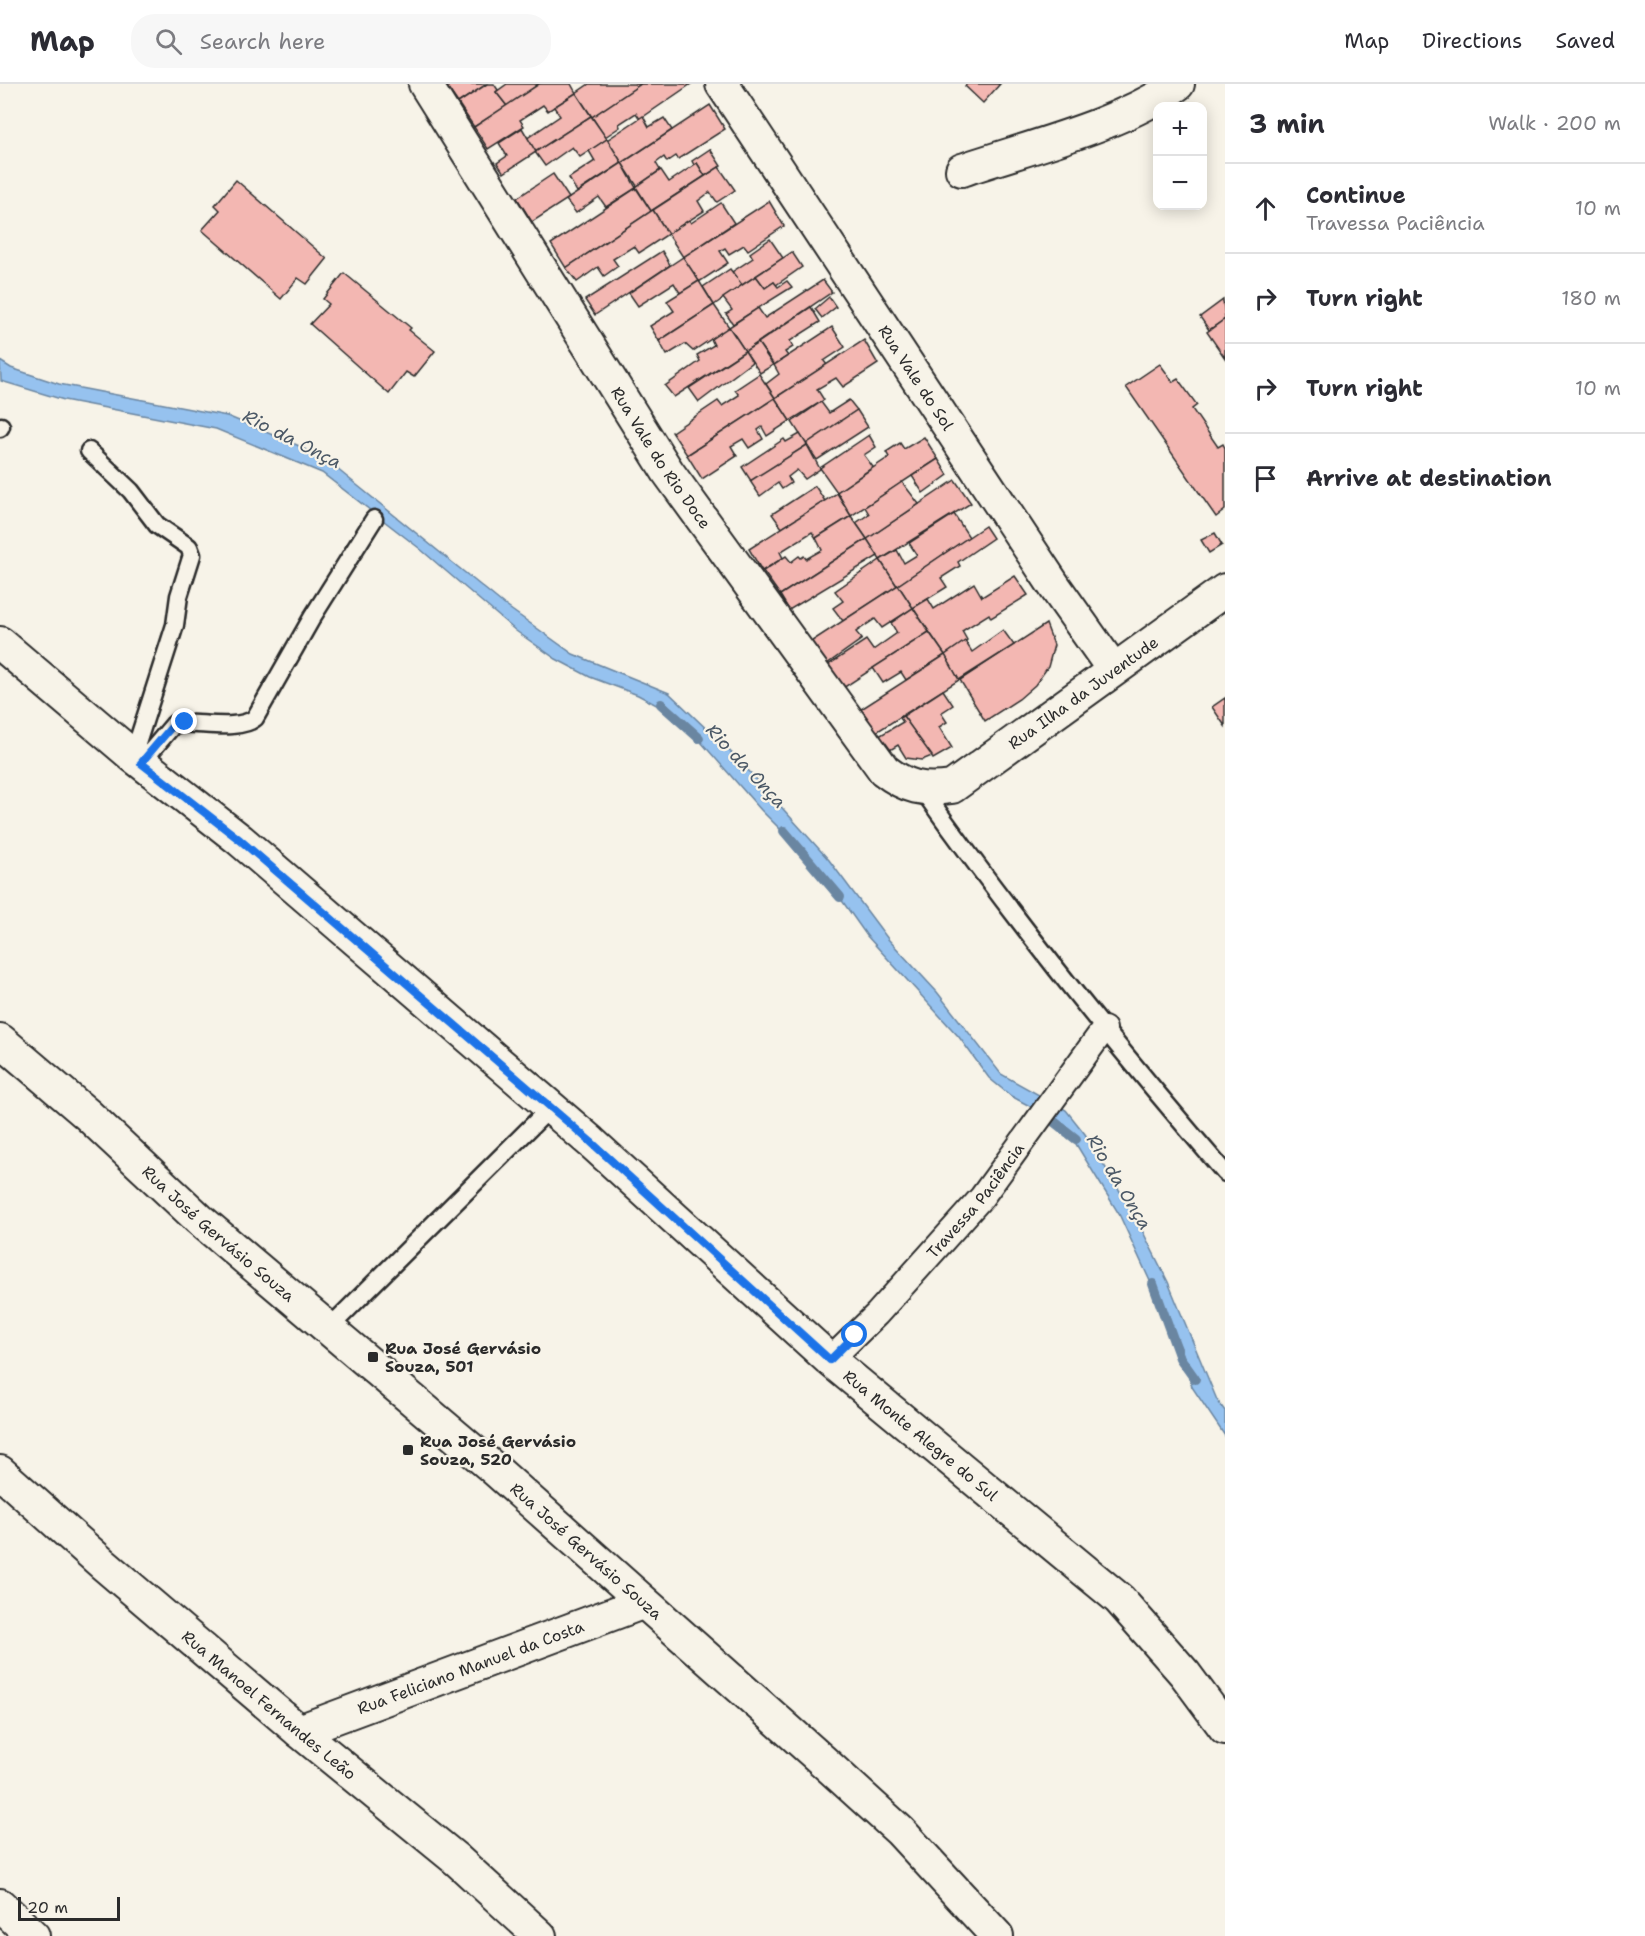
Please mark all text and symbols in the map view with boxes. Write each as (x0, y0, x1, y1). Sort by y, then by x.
search box (131, 14, 551, 68)
text: Map (30, 22, 95, 60)
icon: search (152, 25, 185, 58)
text: Search here (200, 27, 325, 56)
text: Map (1344, 27, 1389, 55)
text: Directions (1422, 27, 1522, 55)
text: Saved (1555, 27, 1615, 55)
map controls (1153, 102, 1207, 210)
button: + (1153, 102, 1207, 156)
text: 3 min (1249, 106, 1325, 141)
text: Walk · 200 m (1488, 110, 1621, 136)
button: − (1153, 156, 1207, 210)
text: Continue (1306, 181, 1406, 210)
icon: ahead (1249, 192, 1282, 225)
text: 10 m (1575, 195, 1621, 221)
text: Travessa Paciência (1306, 210, 1485, 236)
icon: right (1249, 282, 1282, 315)
text: Turn right (1306, 284, 1423, 313)
text: 180 m (1561, 285, 1621, 311)
street label: Rua Vale do Sol (874, 321, 959, 434)
icon: right (1249, 372, 1282, 405)
text: Turn right (1306, 374, 1423, 403)
text: 10 m (1575, 375, 1621, 401)
street label: Rua Vale do Rio Doce (607, 383, 716, 533)
water label: Rio da Onça (239, 404, 345, 474)
icon: arrive (1249, 462, 1282, 495)
text: Arrive at destination (1306, 464, 1552, 493)
street label: Rua Ilha da Juventude (1004, 631, 1162, 754)
route end (171, 708, 197, 734)
water label: Rio da Onça (701, 719, 791, 813)
water label: Rio da Onça (1081, 1130, 1157, 1234)
street label: Travessa Paciência (922, 1139, 1028, 1262)
street label: Rua José Gervásio Souza (138, 1161, 299, 1306)
route start (841, 1321, 867, 1347)
place label: Rua José Gervásio Souza, 501 (385, 1338, 541, 1377)
marker: Rua José Gervásio Souza, 501 (366, 1350, 380, 1364)
street label: Rua Monte Alegre do Sul (839, 1365, 1003, 1505)
place label: Rua José Gervásio Souza, 520 (420, 1431, 576, 1470)
marker: Rua José Gervásio Souza, 520 (401, 1443, 415, 1457)
street label: Rua José Gervásio Souza (506, 1478, 667, 1624)
street label: Rua Feliciano Manuel da Costa (354, 1615, 587, 1719)
street label: Rua Manoel Fernandes Leão (178, 1625, 361, 1784)
scale bar (18, 1894, 120, 1922)
text: 20 m (27, 1897, 68, 1918)

